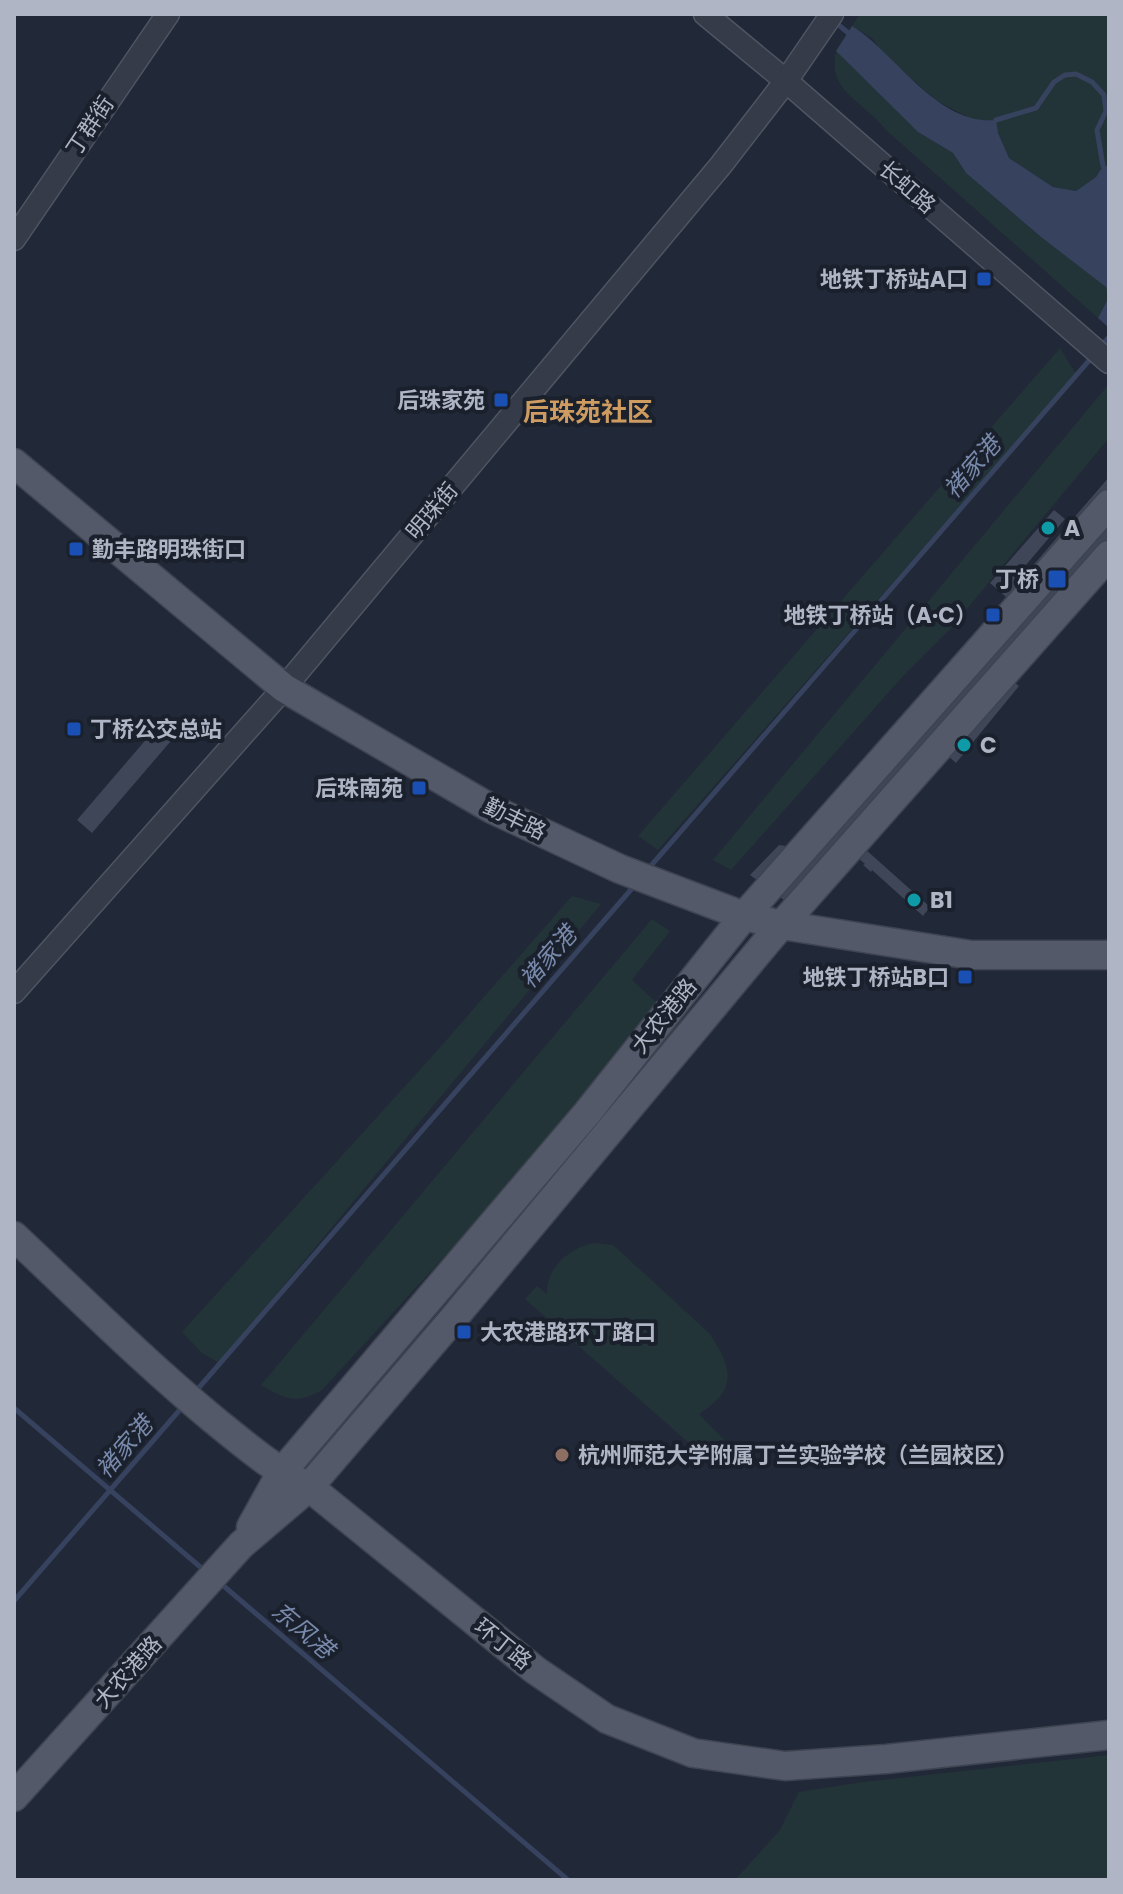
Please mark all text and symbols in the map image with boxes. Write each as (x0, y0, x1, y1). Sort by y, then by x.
street label: 丁群街 (59, 90, 121, 162)
street label: 长虹路 (872, 154, 942, 220)
place label: 地铁丁桥站A口 (820, 264, 968, 295)
marker: 地铁丁桥站A口 (975, 270, 993, 288)
place label: 后珠家苑 (397, 385, 485, 416)
marker: 后珠家苑 (492, 391, 510, 409)
district label: 后珠苑社区 (523, 394, 653, 430)
water label: 褚家港 (936, 427, 1010, 505)
street label: 明珠街 (399, 476, 465, 546)
place label: A (1064, 513, 1080, 544)
marker: A (1039, 519, 1057, 537)
place label: 勤丰路明珠街口 (92, 534, 246, 565)
marker: 勤丰路明珠街口 (67, 540, 85, 558)
place label: 丁桥 (995, 564, 1039, 595)
marker: 丁桥 (1046, 568, 1068, 590)
place label: 地铁丁桥站（A·C） (783, 600, 977, 631)
marker: 地铁丁桥站（A·C） (984, 606, 1002, 624)
place label: 丁桥公交总站 (90, 714, 222, 745)
marker: 丁桥公交总站 (65, 720, 83, 738)
place label: C (980, 730, 997, 761)
marker: C (955, 736, 973, 754)
place label: 后珠南苑 (315, 773, 403, 804)
marker: 后珠南苑 (410, 779, 428, 797)
street label: 勤丰路 (479, 791, 551, 847)
place label: B1 (930, 885, 953, 916)
marker: B1 (905, 891, 923, 909)
water label: 褚家港 (512, 917, 586, 995)
place label: 地铁丁桥站B口 (803, 962, 949, 993)
marker: 地铁丁桥站B口 (956, 968, 974, 986)
street label: 大农港路 (624, 972, 704, 1060)
place label: 大农港路环丁路口 (480, 1317, 656, 1348)
marker: 大农港路环丁路口 (455, 1323, 473, 1341)
water label: 褚家港 (88, 1407, 162, 1485)
place label: 杭州师范大学附属丁兰实验学校（兰园校区） (578, 1440, 1018, 1471)
marker: 杭州师范大学附属丁兰实验学校（兰园校区） (553, 1446, 571, 1464)
water label: 东风港 (265, 1594, 343, 1668)
street label: 环丁路 (468, 1611, 538, 1677)
street label: 大农港路 (87, 1629, 169, 1715)

